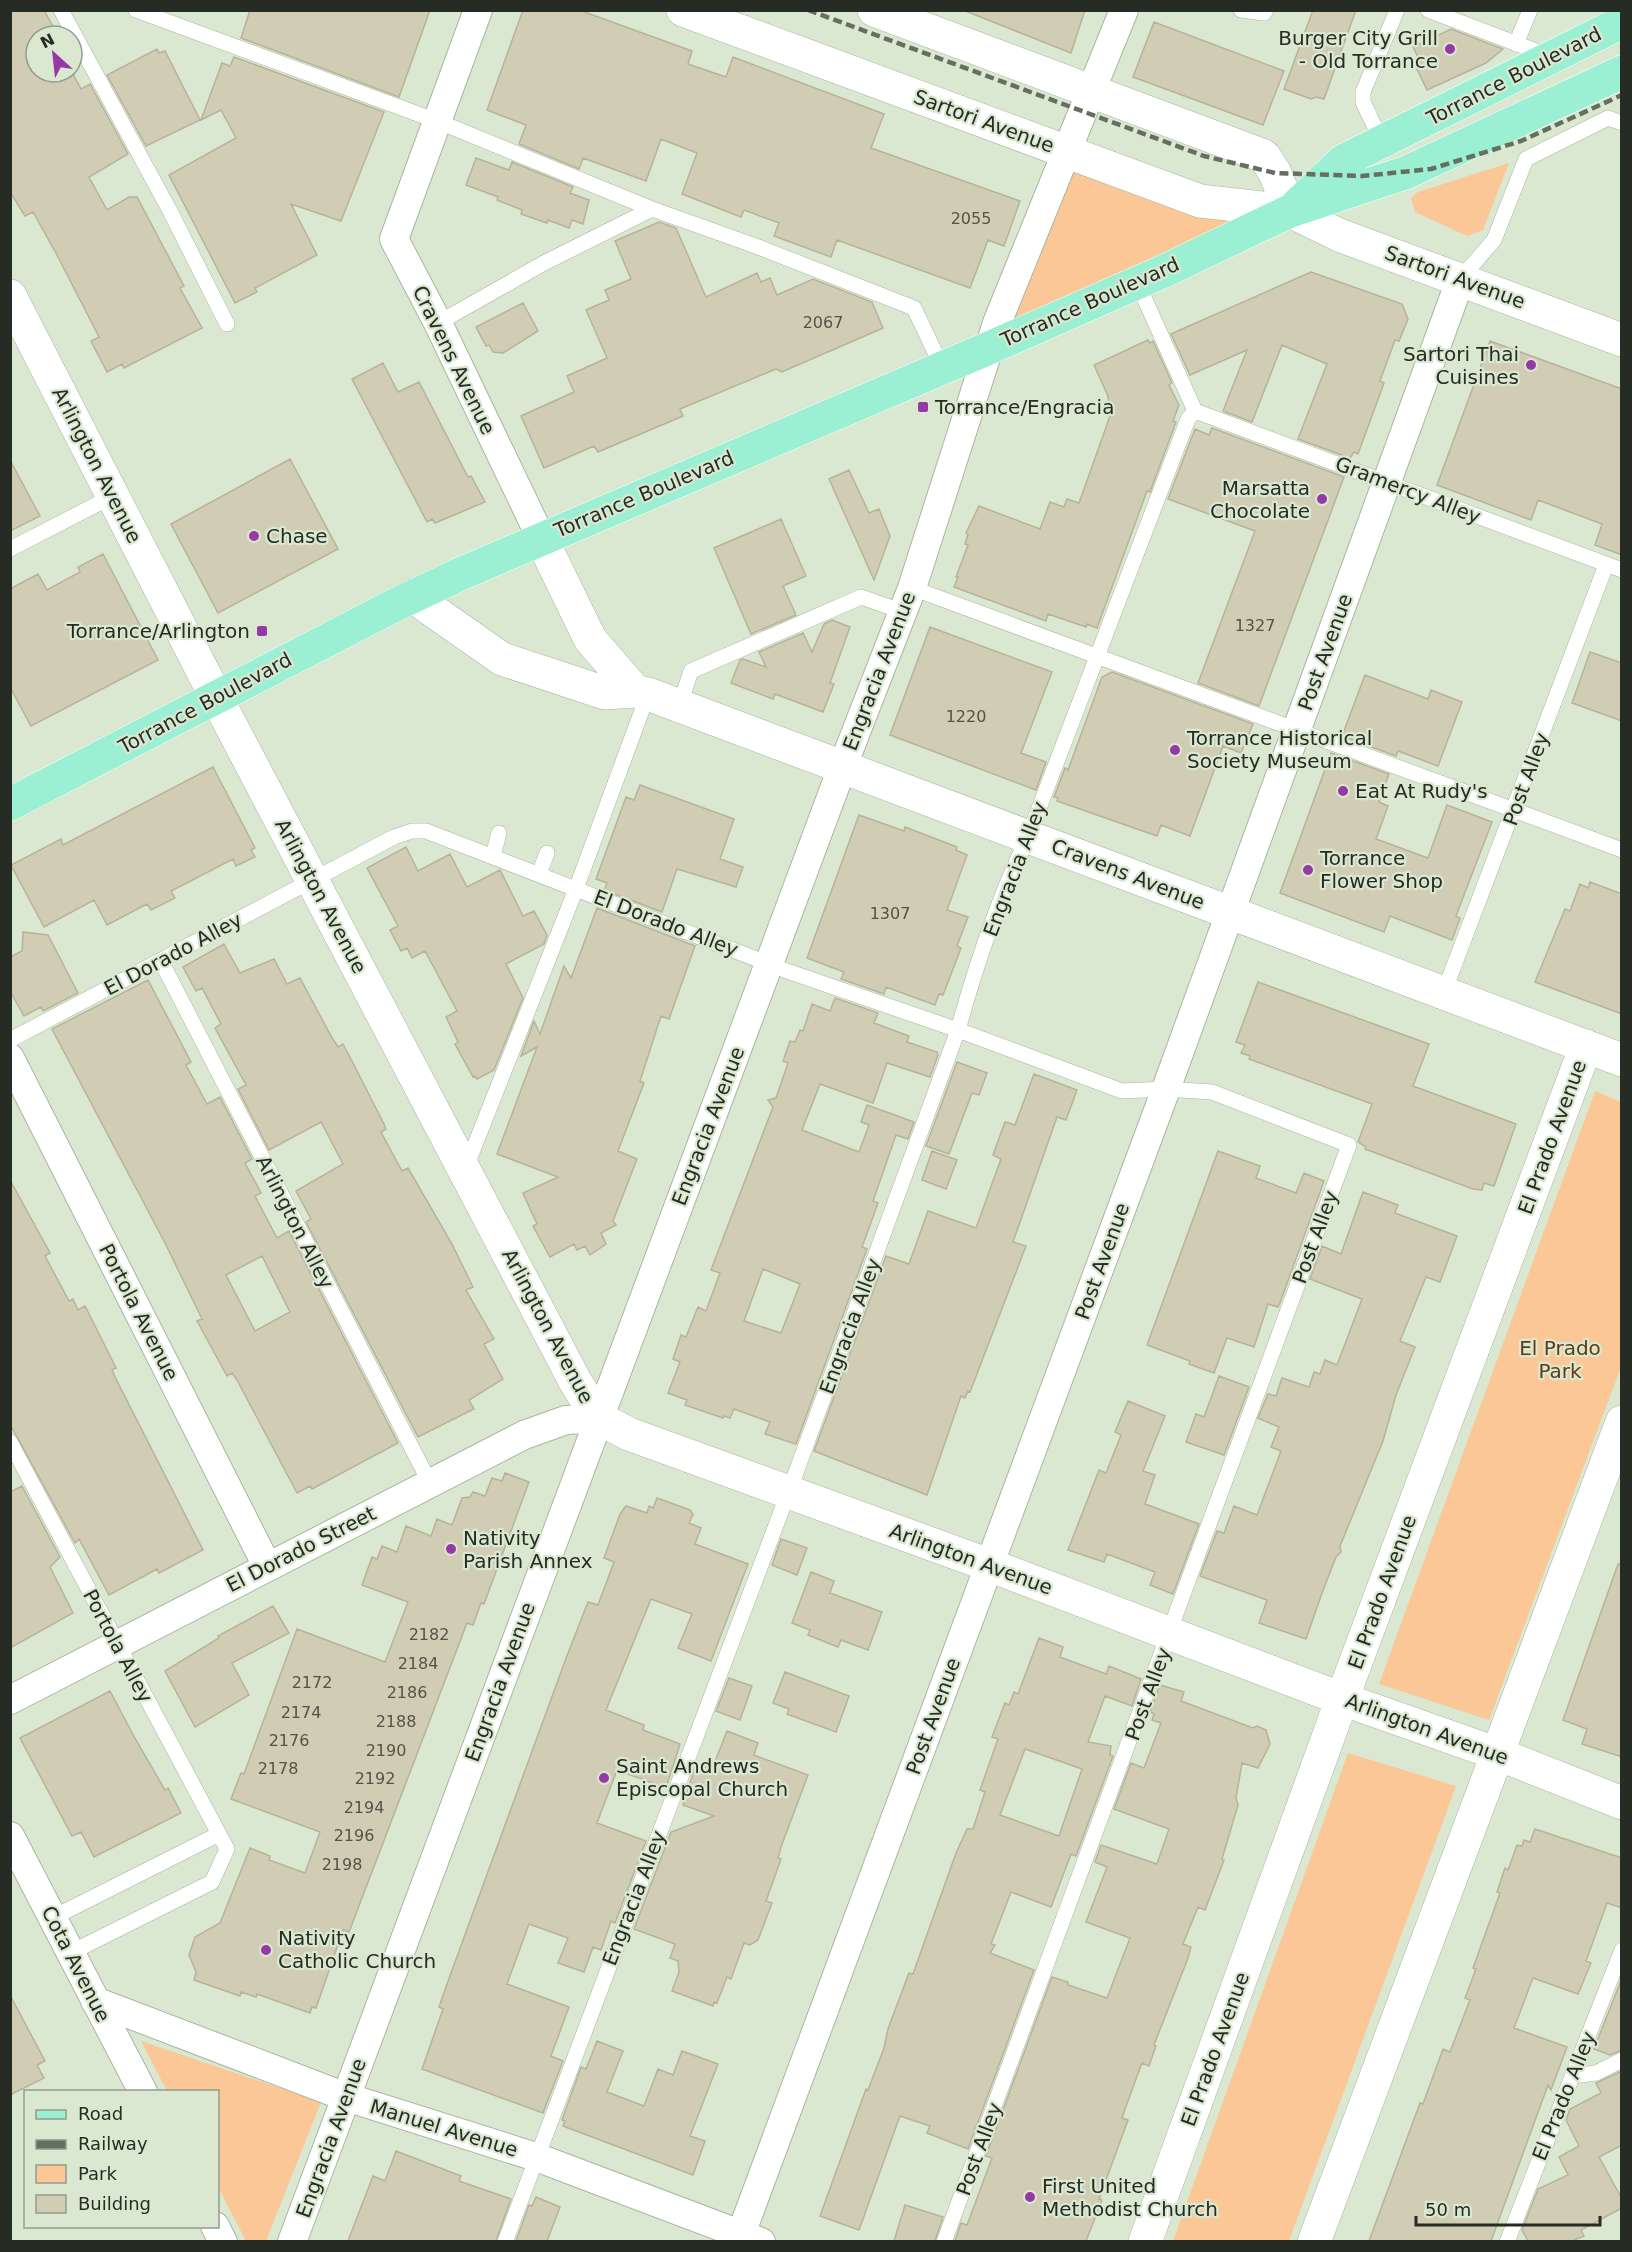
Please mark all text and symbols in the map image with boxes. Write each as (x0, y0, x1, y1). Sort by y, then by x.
street label: Torrance Boulevard (1422, 22, 1605, 131)
north arrow (24, 24, 84, 84)
place label: Burger City Grill - Old Torrance (1278, 26, 1438, 73)
text: N (37, 30, 58, 53)
marker: Burger City Grill - Old Torrance (1443, 42, 1457, 56)
street label: Sartori Avenue (910, 84, 1058, 158)
house number: 2055 (951, 209, 991, 228)
street label: Sartori Avenue (1381, 240, 1529, 314)
street label: Torrance Boulevard (996, 252, 1183, 353)
street label: Cravens Avenue (408, 282, 500, 438)
house number: 2067 (803, 313, 843, 332)
place label: Sartori Thai Cuisines (1403, 342, 1519, 389)
marker: Sartori Thai Cuisines (1524, 358, 1538, 372)
street label: Arlington Avenue (47, 383, 147, 547)
place label: Torrance/Engracia (934, 395, 1114, 419)
marker: Torrance/Engracia (916, 400, 930, 414)
street label: Torrance Boulevard (550, 445, 737, 543)
street label: Gramercy Alley (1332, 451, 1484, 529)
place label: Marsatta Chocolate (1210, 476, 1310, 523)
marker: Marsatta Chocolate (1315, 492, 1329, 506)
place label: Chase (266, 524, 328, 548)
marker: Chase (247, 529, 261, 543)
street label: Engracia Avenue (838, 588, 920, 754)
street label: Post Avenue (1293, 590, 1357, 714)
house number: 1327 (1235, 616, 1275, 635)
place label: Torrance/Arlington (66, 619, 250, 643)
marker: Torrance/Arlington (255, 624, 269, 638)
street label: Torrance Boulevard (113, 647, 296, 759)
house number: 1220 (946, 707, 986, 726)
place label: Torrance Historical Society Museum (1186, 726, 1372, 773)
street label: Post Alley (1498, 729, 1554, 829)
marker: Torrance Historical Society Museum (1168, 743, 1182, 757)
place label: Eat At Rudy's (1355, 779, 1488, 803)
marker: Eat At Rudy's (1336, 784, 1350, 798)
street label: Engracia Alley (978, 798, 1052, 940)
street label: Arlington Avenue (270, 815, 372, 977)
street label: Cravens Avenue (1048, 834, 1208, 914)
place label: Torrance Flower Shop (1319, 846, 1443, 893)
marker: Torrance Flower Shop (1301, 863, 1315, 877)
street label: El Dorado Alley (590, 884, 742, 962)
house number: 1307 (870, 904, 910, 923)
street label: El Dorado Alley (100, 907, 246, 1000)
street label: Engracia Avenue (667, 1043, 749, 1209)
street label: El Prado Avenue (1513, 1057, 1591, 1217)
street label: Arlington Alley (251, 1151, 339, 1293)
street label: Post Alley (1287, 1187, 1343, 1287)
street label: Post Avenue (1070, 1199, 1134, 1323)
street label: Portola Avenue (94, 1240, 184, 1384)
street label: Arlington Avenue (497, 1245, 599, 1407)
street label: Engracia Alley (814, 1255, 886, 1397)
park label: El Prado Park (1519, 1336, 1601, 1383)
street label: El Dorado Street (222, 1501, 380, 1597)
street label: El Prado Avenue (1343, 1512, 1421, 1672)
street label: Arlington Avenue (886, 1518, 1056, 1600)
place label: Nativity Parish Annex (463, 1526, 593, 1573)
marker: Nativity Parish Annex (444, 1542, 458, 1556)
street label: Portola Alley (78, 1585, 158, 1707)
street label: Engracia Avenue (460, 1599, 540, 1765)
house number: 2182 (409, 1625, 449, 1644)
street label: Post Alley (1120, 1644, 1176, 1744)
house number: 2184 (398, 1654, 438, 1673)
street label: Post Avenue (901, 1654, 965, 1778)
house number: 2172 (292, 1673, 332, 1692)
house number: 2186 (387, 1683, 427, 1702)
street label: Arlington Avenue (1342, 1688, 1512, 1770)
house number: 2174 (281, 1703, 321, 1722)
house number: 2188 (376, 1712, 416, 1731)
house number: 2176 (269, 1731, 309, 1750)
house number: 2190 (366, 1741, 406, 1760)
place label: Saint Andrews Episcopal Church (616, 1754, 788, 1801)
house number: 2178 (258, 1759, 298, 1778)
house number: 2192 (355, 1769, 395, 1788)
marker: Saint Andrews Episcopal Church (597, 1771, 611, 1785)
house number: 2194 (344, 1798, 384, 1817)
house number: 2196 (334, 1826, 374, 1845)
street label: Engracia Alley (597, 1827, 671, 1969)
house number: 2198 (322, 1855, 362, 1874)
street label: Cota Avenue (36, 1902, 116, 2026)
place label: Nativity Catholic Church (278, 1926, 436, 1973)
marker: Nativity Catholic Church (259, 1943, 273, 1957)
street label: El Prado Avenue (1176, 1969, 1254, 2129)
street label: El Prado Alley (1527, 2028, 1601, 2164)
street label: Engracia Avenue (291, 2055, 371, 2221)
legend (24, 2090, 219, 2228)
street label: Manuel Avenue (367, 2094, 521, 2162)
street label: Post Alley (951, 2099, 1007, 2199)
text: Road (78, 2103, 123, 2124)
text: Railway (78, 2133, 148, 2154)
text: Park (78, 2163, 117, 2184)
place label: First United Methodist Church (1042, 2174, 1218, 2221)
scale bar (1416, 2189, 1600, 2227)
marker: First United Methodist Church (1023, 2190, 1037, 2204)
text: Building (78, 2193, 151, 2214)
text: 50 m (1425, 2199, 1471, 2220)

